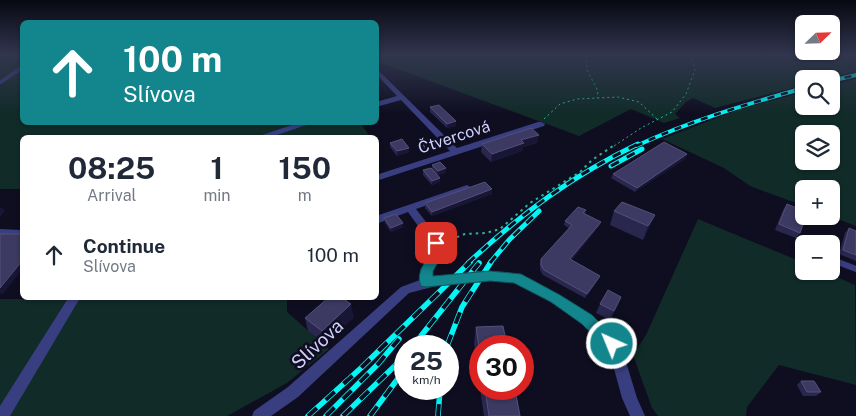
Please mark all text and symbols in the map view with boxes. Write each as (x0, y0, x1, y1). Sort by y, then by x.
north arrow (795, 15, 840, 60)
map controls (795, 15, 840, 280)
text: 100 m (123, 39, 222, 80)
icon: ahead (40, 40, 105, 105)
button: search (795, 70, 840, 115)
text: Slívova (123, 81, 196, 107)
street label: Čtvercová (415, 115, 492, 158)
button: layers (795, 125, 840, 170)
text: 08:25 (68, 150, 155, 186)
text: 1 (211, 150, 223, 186)
text: 150 (279, 150, 331, 186)
button: + (795, 180, 840, 225)
text: Arrival (87, 186, 136, 205)
text: min (203, 186, 231, 205)
text: m (298, 186, 312, 205)
pin (415, 222, 457, 264)
icon: arrive (422, 229, 450, 257)
text: Continue (83, 235, 165, 257)
button: − (795, 235, 840, 280)
icon: ahead (40, 241, 68, 269)
text: 100 m (307, 244, 359, 266)
text: Slívova (83, 257, 136, 276)
street label: Slívova (287, 315, 347, 373)
position arrow (585, 317, 637, 369)
speed limit sign: 30 (469, 335, 534, 400)
text: 25 (410, 346, 443, 376)
text: km/h (412, 373, 441, 387)

